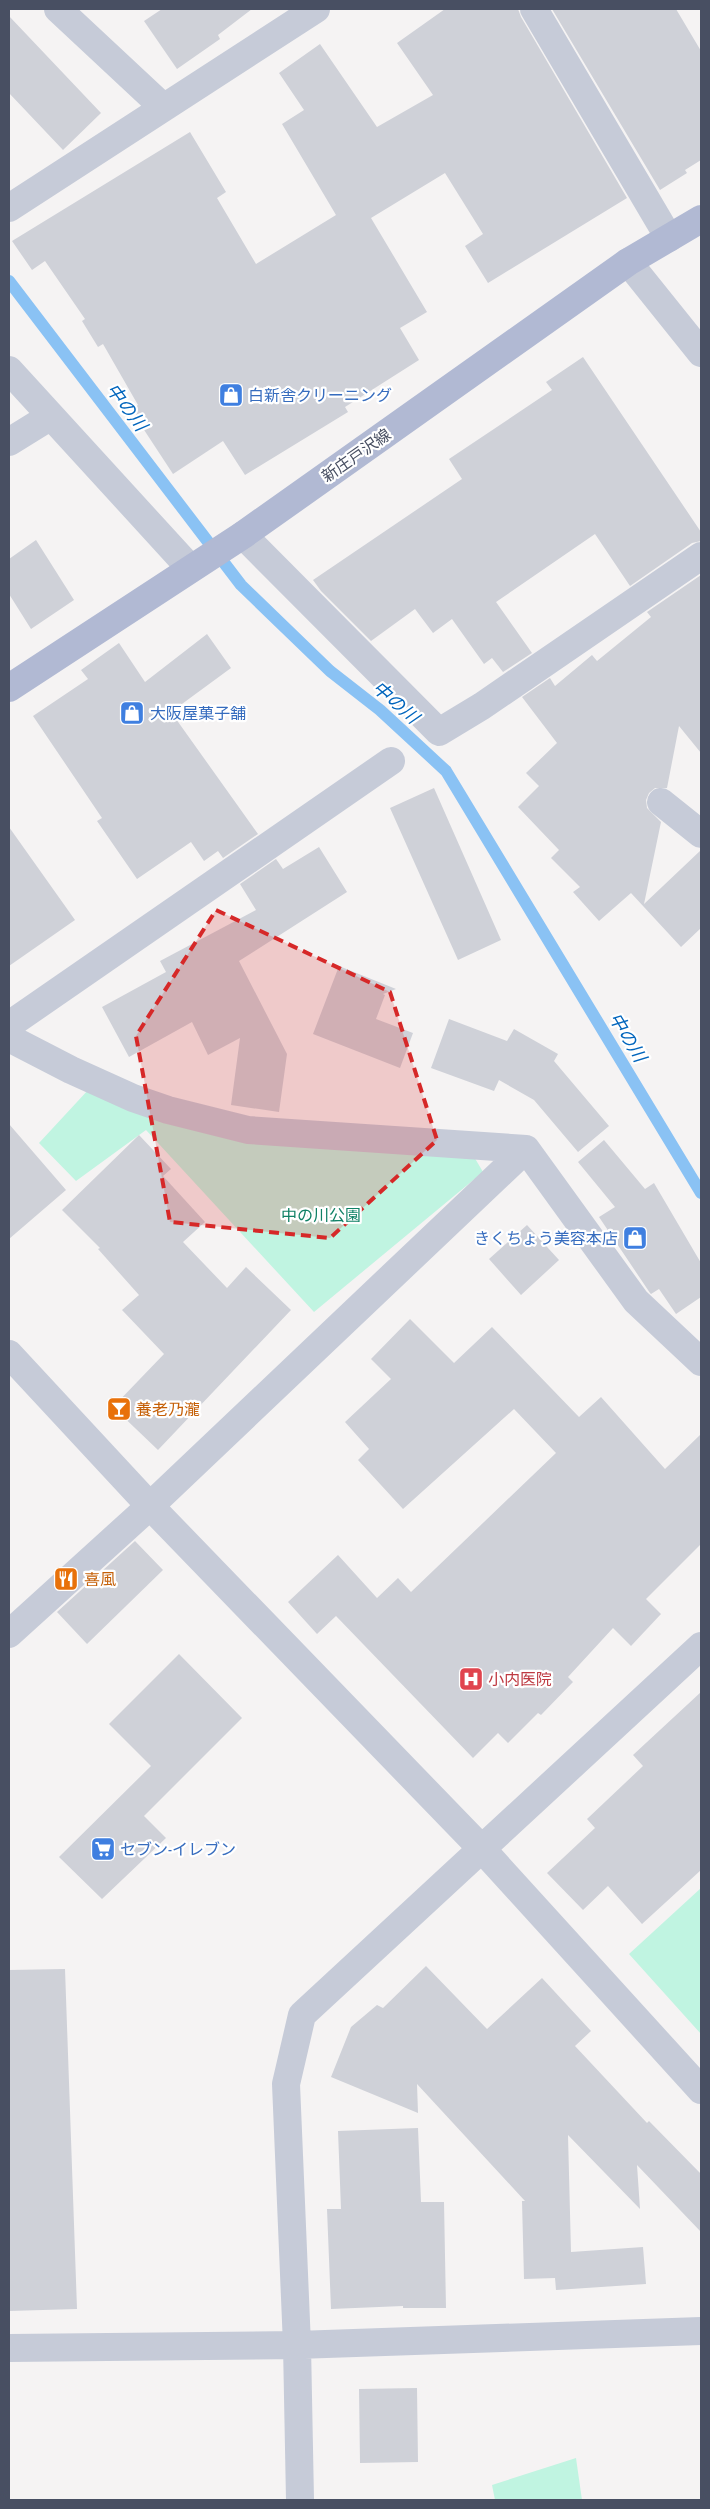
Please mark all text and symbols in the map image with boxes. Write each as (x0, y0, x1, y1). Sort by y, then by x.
water label: 中の川 (102, 379, 153, 436)
shop icon: 白新舎クリーニング (218, 382, 244, 408)
place label: 白新舎クリーニング (248, 386, 392, 404)
street label: 新庄戸沢線 (318, 425, 394, 485)
water label: 中の川 (369, 676, 425, 729)
shop icon: 大阪屋菓子舗 (119, 700, 145, 726)
place label: 大阪屋菓子舗 (150, 704, 246, 722)
water label: 中の川 (605, 1008, 652, 1067)
park label: 中の川公園 (281, 1206, 361, 1224)
shop icon: きくちょう美容本店 (622, 1225, 648, 1251)
place label: きくちょう美容本店 (474, 1229, 618, 1247)
bar icon: 養老乃瀧 (106, 1396, 132, 1422)
place label: 養老乃瀧 (136, 1400, 200, 1418)
restaurant icon: 喜風 (53, 1566, 79, 1592)
place label: 喜風 (84, 1570, 116, 1588)
hospital icon: 小内医院 (458, 1666, 484, 1692)
place label: 小内医院 (488, 1670, 552, 1688)
supermarket icon: セブン-イレブン (90, 1836, 116, 1862)
place label: セブン-イレブン (120, 1840, 236, 1858)

